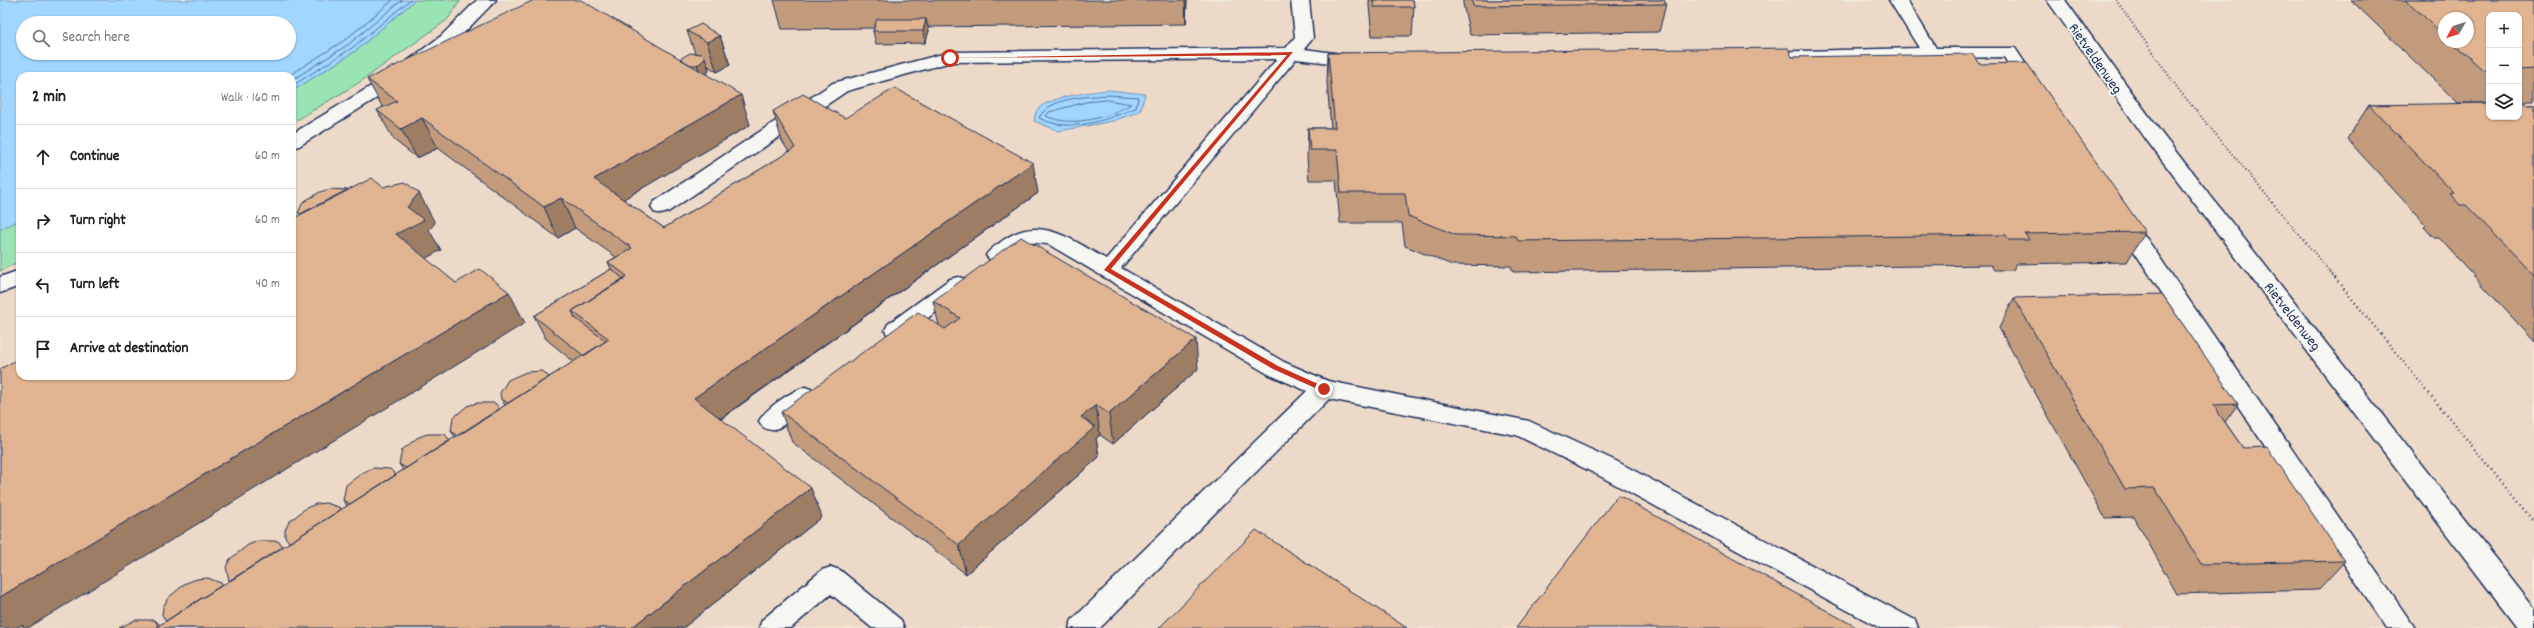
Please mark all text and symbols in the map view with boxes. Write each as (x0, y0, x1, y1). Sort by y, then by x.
north arrow (2438, 12, 2474, 48)
map controls (2486, 12, 2522, 120)
button: + (2486, 12, 2522, 48)
search box (16, 16, 296, 60)
street label: Rietveldenweg (2062, 19, 2127, 99)
icon: search (30, 27, 52, 49)
text: Search here (62, 27, 130, 49)
button: − (2486, 48, 2522, 84)
route start (941, 49, 959, 67)
button: layers (2486, 84, 2522, 120)
text: 2 min (32, 86, 66, 110)
text: Walk · 160 m (221, 89, 280, 108)
icon: ahead (32, 146, 54, 168)
text: Continue (70, 146, 119, 168)
text: 60 m (255, 147, 280, 166)
icon: right (32, 210, 54, 232)
text: Turn right (70, 210, 126, 232)
text: 60 m (255, 211, 280, 230)
icon: left (32, 274, 54, 296)
text: Turn left (70, 274, 119, 296)
text: 40 m (256, 275, 280, 294)
street label: Rietveldenweg (2258, 278, 2325, 356)
icon: arrive (32, 338, 54, 360)
text: Arrive at destination (70, 338, 188, 360)
route end (1315, 380, 1333, 398)

